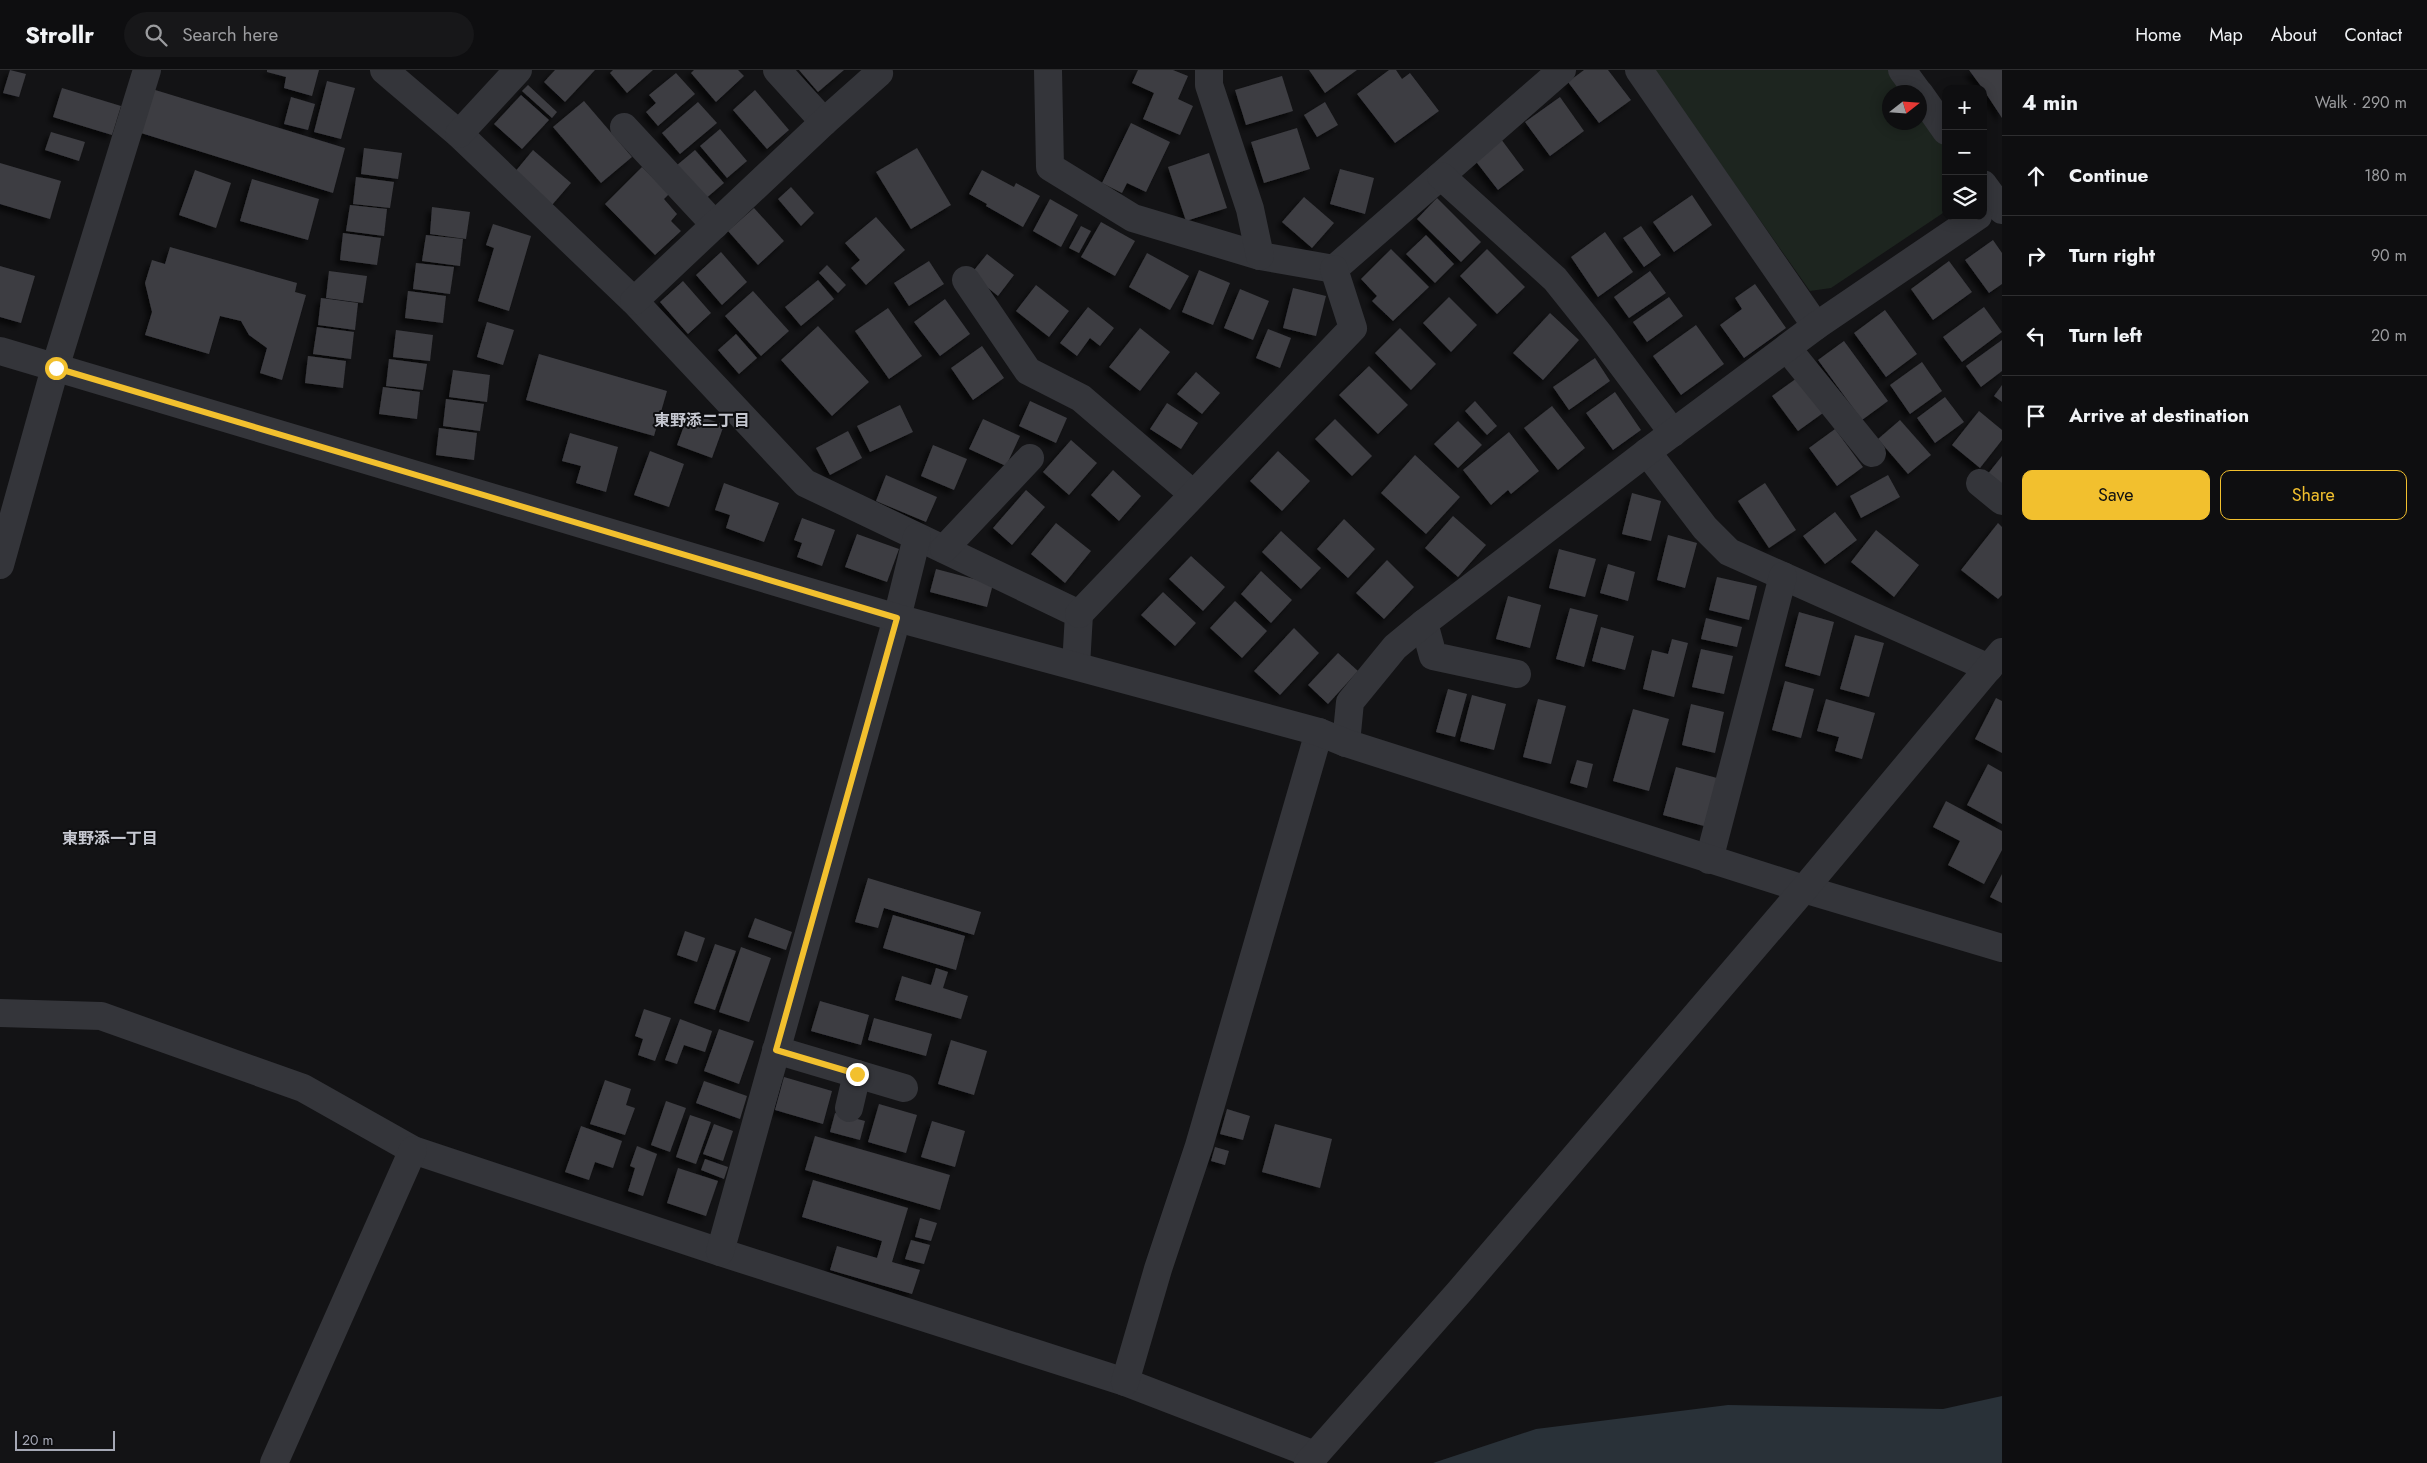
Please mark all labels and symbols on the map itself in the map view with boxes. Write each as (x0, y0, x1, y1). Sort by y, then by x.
north arrow (1882, 85, 1927, 130)
route start (45, 357, 68, 380)
district label: 東野添二丁目 (654, 409, 750, 432)
district label: 東野添一丁目 (62, 827, 158, 850)
route end (846, 1063, 869, 1086)
scale bar (15, 1428, 115, 1451)

